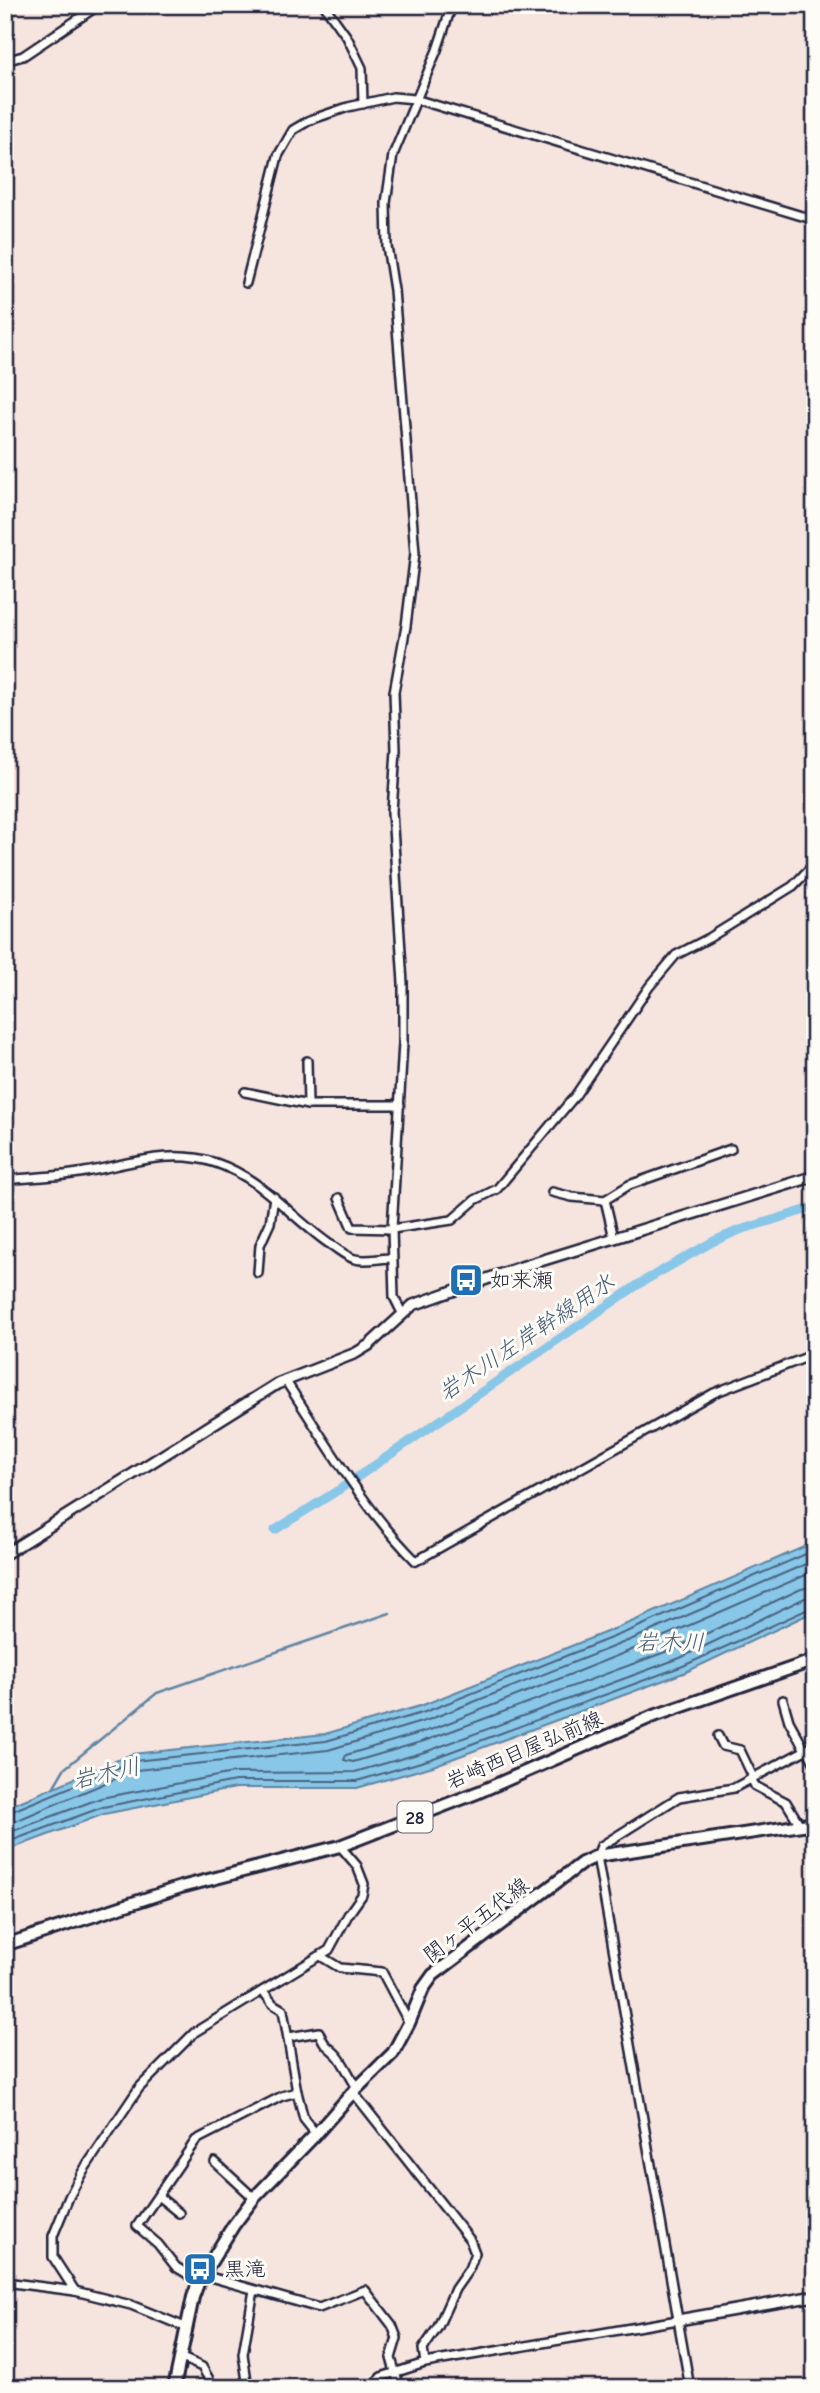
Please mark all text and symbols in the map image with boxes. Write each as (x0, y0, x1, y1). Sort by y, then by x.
bus stop icon: 如来瀬 (447, 1261, 485, 1299)
water label: 岩木川左岸幹線用水 (433, 1268, 620, 1406)
place label: 如来瀬 (490, 1268, 553, 1292)
water label: 岩木川 (636, 1629, 705, 1656)
street label: 岩崎西目屋弘前線 (442, 1706, 606, 1794)
water label: 岩木川 (69, 1753, 143, 1794)
road number: 28 (398, 1801, 432, 1832)
street label: 関ヶ平五代線 (418, 1873, 534, 1967)
bus stop icon: 黒滝 (181, 2250, 219, 2288)
place label: 黒滝 (224, 2257, 266, 2281)

